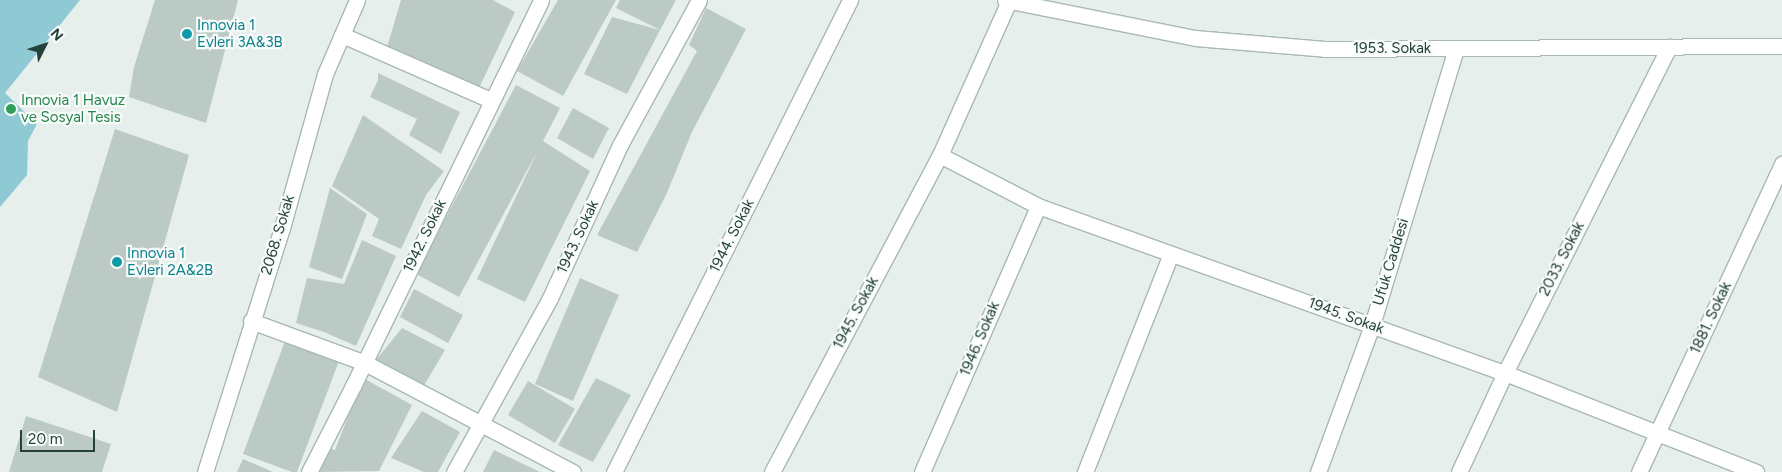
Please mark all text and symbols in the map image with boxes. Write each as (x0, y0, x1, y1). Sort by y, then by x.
place label: Innovia 1 Evleri 3A&3B (197, 16, 283, 51)
north arrow (20, 20, 70, 70)
text: N (47, 25, 67, 44)
marker: Innovia 1 Evleri 3A&3B (181, 28, 193, 40)
street label: 1953. Sokak (1353, 40, 1431, 58)
place label: Innovia 1 Havuz ve Sosyal Tesis (21, 91, 125, 126)
marker: Innovia 1 Havuz ve Sosyal Tesis (5, 103, 17, 115)
street label: 2068. Sokak (257, 193, 299, 277)
street label: 1942. Sokak (400, 196, 450, 276)
street label: 1944. Sokak (706, 196, 758, 276)
street label: 1943. Sokak (553, 197, 603, 277)
street label: Ufuk Caddesi (1369, 216, 1413, 308)
street label: 2033. Sokak (1536, 219, 1588, 299)
place label: Innovia 1 Evleri 2A&2B (127, 244, 213, 279)
marker: Innovia 1 Evleri 2A&2B (111, 256, 123, 268)
street label: 1945. Sokak (829, 274, 883, 352)
street label: 1881. Sokak (1686, 279, 1736, 357)
street label: 1945. Sokak (1306, 294, 1386, 338)
street label: 1946. Sokak (956, 299, 1004, 379)
scale bar (22, 420, 98, 452)
text: 20 m (28, 430, 62, 448)

